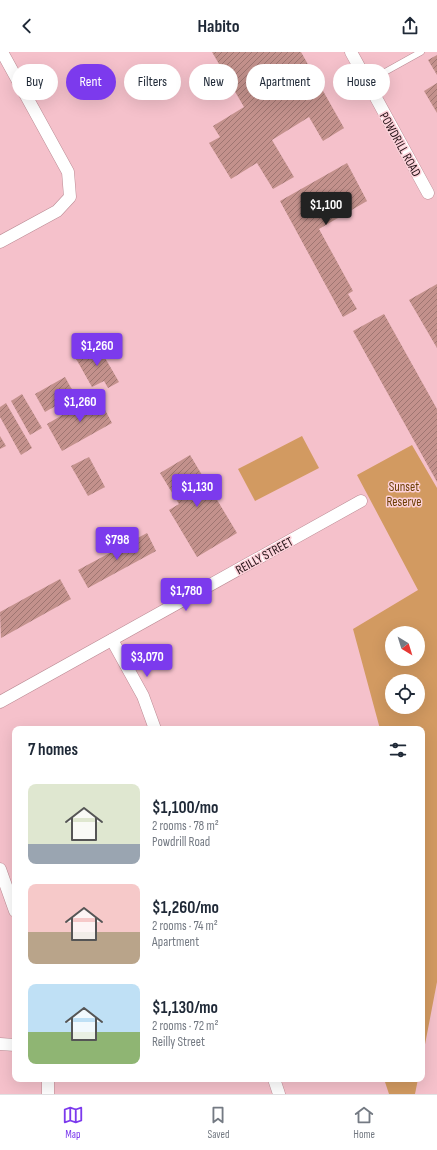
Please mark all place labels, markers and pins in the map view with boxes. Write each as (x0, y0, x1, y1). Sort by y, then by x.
pin: $1,100 (293, 192, 359, 226)
pin: $1,260 (64, 333, 130, 367)
pin: $1,260 (47, 389, 113, 423)
pin: $1,130 (164, 474, 230, 508)
pin: $798 (93, 527, 141, 561)
pin: $1,780 (153, 578, 219, 612)
pin: $3,070 (114, 644, 180, 678)

